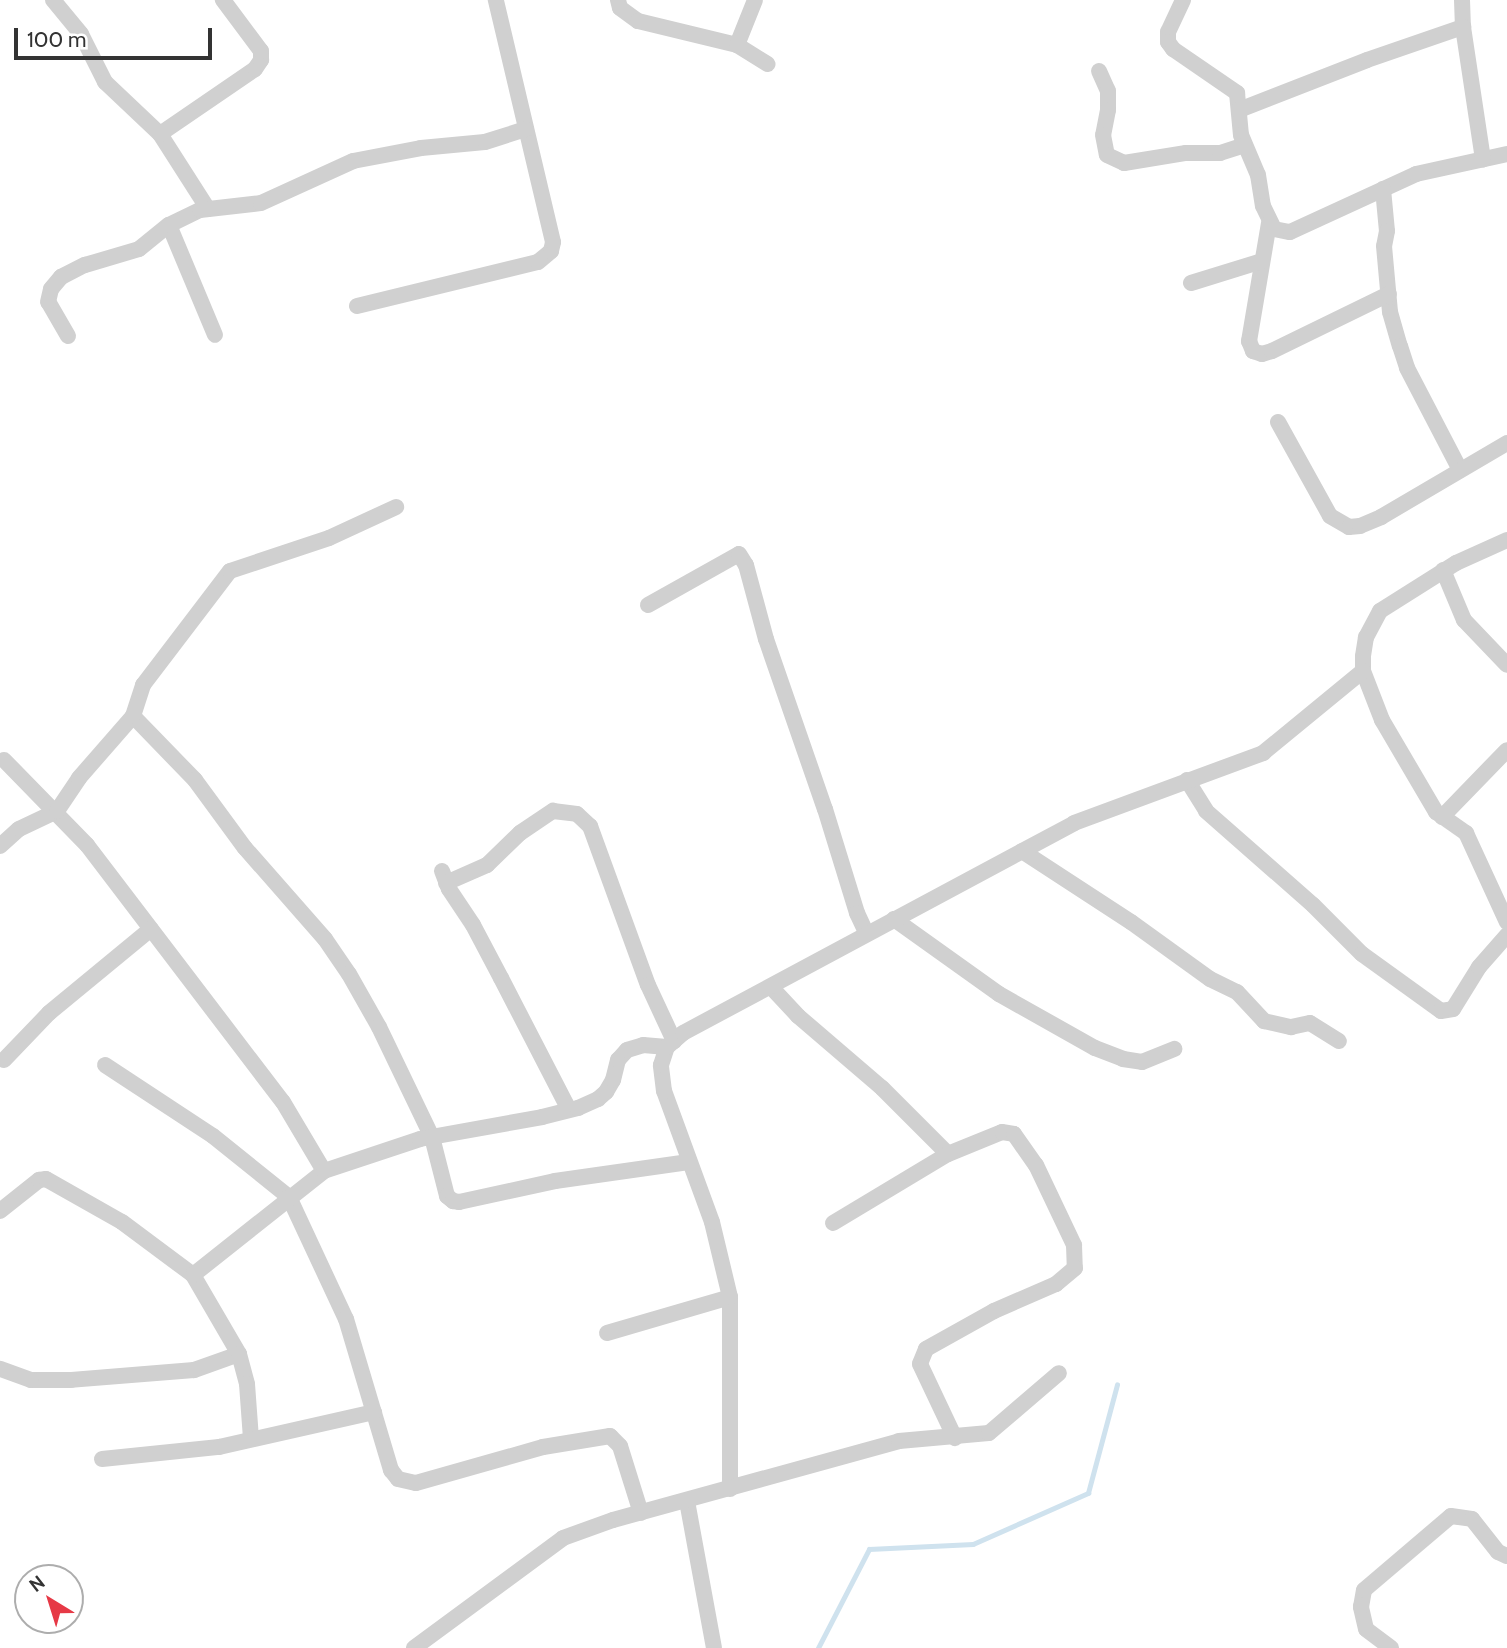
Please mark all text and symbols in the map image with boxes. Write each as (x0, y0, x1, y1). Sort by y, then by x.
scale bar (18, 14, 215, 58)
text: 100 m (27, 27, 86, 52)
north arrow (14, 1564, 84, 1634)
text: N (25, 1570, 49, 1597)

